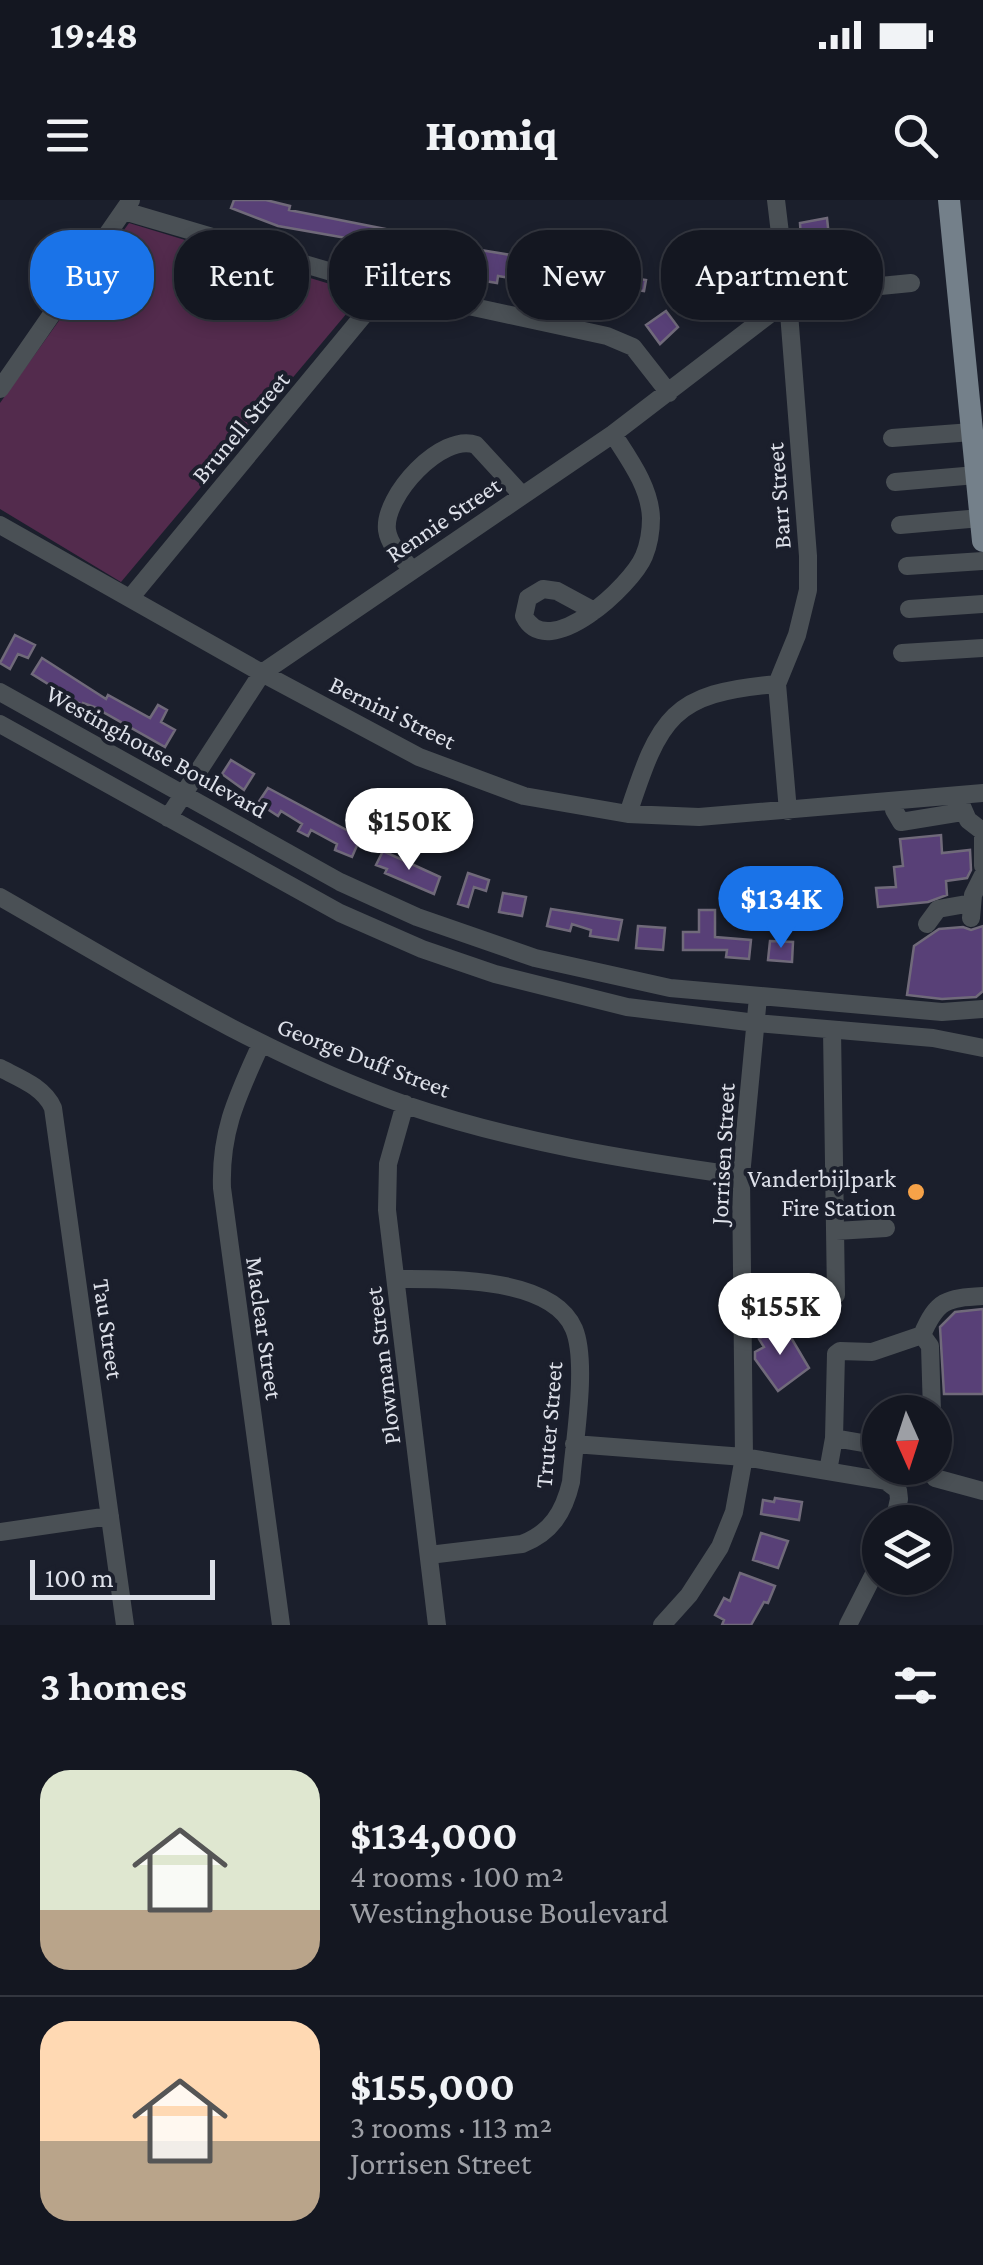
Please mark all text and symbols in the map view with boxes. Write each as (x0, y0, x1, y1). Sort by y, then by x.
text: 19:48 (50, 14, 138, 56)
icon: menu (40, 108, 95, 163)
icon: search (888, 108, 943, 163)
text: Homiq (425, 110, 558, 160)
chip: Buy (30, 230, 154, 320)
chip: Rent (174, 230, 309, 320)
chip: Filters (329, 230, 487, 320)
chip: New (507, 230, 641, 320)
chip: Apartment (661, 230, 883, 320)
street label: Brunell Street (186, 366, 295, 488)
street label: Barr Street (761, 441, 796, 550)
street label: Rennie Street (381, 471, 506, 568)
street label: Bernini Street (325, 670, 461, 755)
street label: Westinghouse Boulevard (41, 679, 272, 824)
pin: $150K (339, 788, 479, 873)
text: $150K (367, 802, 451, 838)
pin: $134K (711, 866, 851, 951)
text: $134K (740, 880, 822, 916)
street label: George Duff Street (273, 1012, 455, 1104)
street label: Jorrisen Street (705, 1082, 741, 1227)
place label: Vanderbijlpark Fire Station (747, 1165, 896, 1221)
marker: Vanderbijlpark Fire Station (905, 1181, 927, 1203)
street label: Maclear Street (241, 1255, 288, 1402)
pin: $155K (710, 1273, 850, 1358)
street label: Tau Street (88, 1277, 129, 1382)
street label: Plowman Street (359, 1285, 406, 1446)
text: $155K (740, 1287, 820, 1323)
street label: Truter Street (530, 1360, 568, 1489)
north arrow (862, 1395, 952, 1485)
map controls (862, 1395, 952, 1595)
button: layers (862, 1505, 952, 1595)
scale bar (30, 1555, 215, 1600)
text: 100 m (45, 1562, 114, 1593)
icon: filters (888, 1658, 943, 1713)
text: 3 homes (40, 1662, 187, 1709)
icon: home (120, 1810, 240, 1930)
text: $134,000 (350, 1811, 518, 1858)
text: 4 rooms · 100 m² (350, 1858, 564, 1894)
text: Westinghouse Boulevard (350, 1894, 669, 1930)
icon: home (120, 2061, 240, 2181)
text: $155,000 (350, 2062, 515, 2109)
text: 3 rooms · 113 m² (350, 2109, 552, 2145)
text: Jorrisen Street (350, 2145, 531, 2181)

